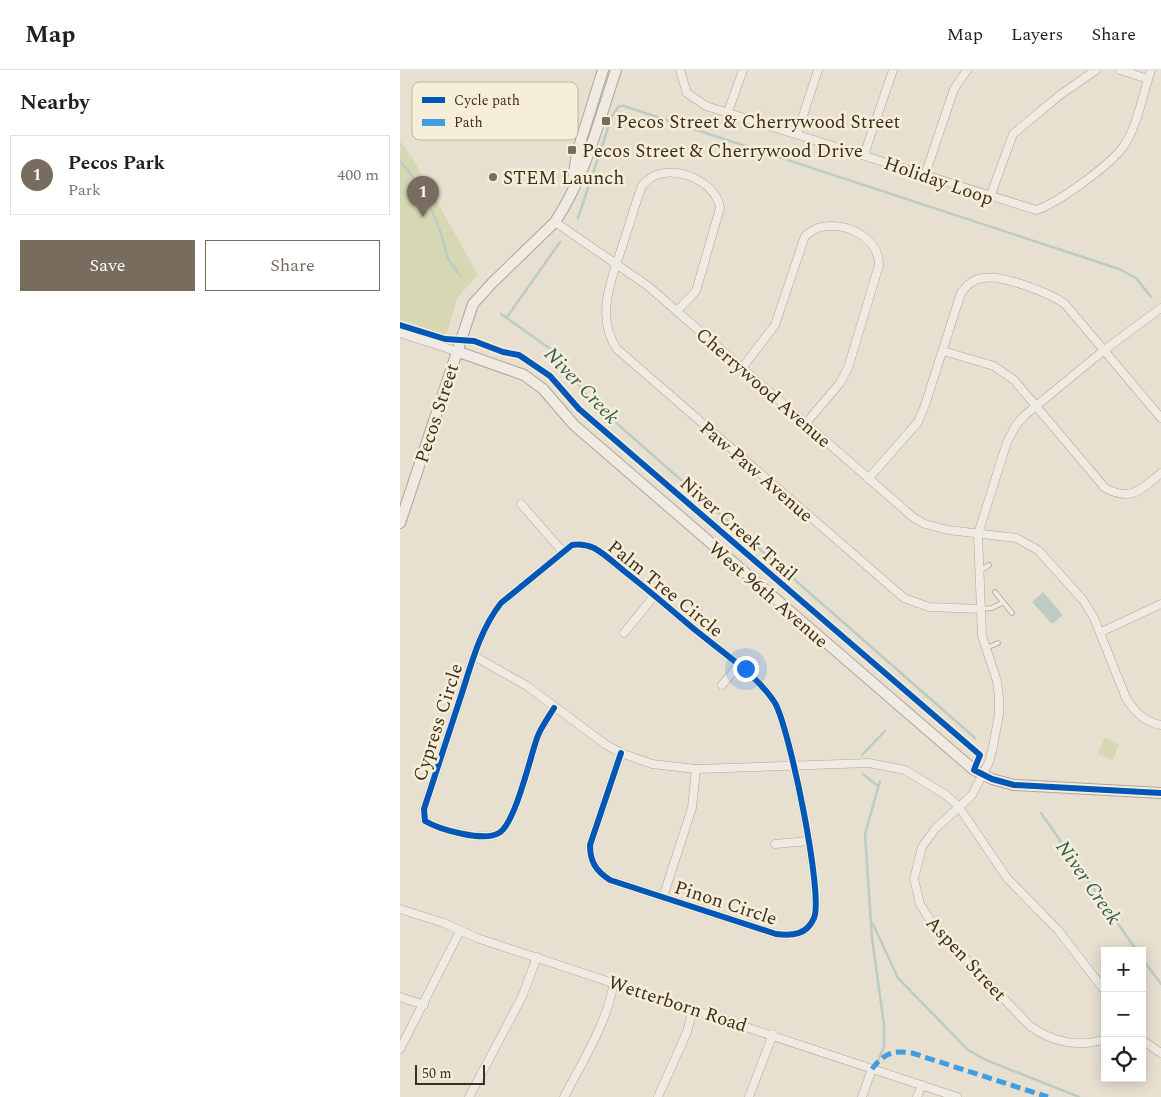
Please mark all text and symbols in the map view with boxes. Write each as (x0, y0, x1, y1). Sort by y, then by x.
text: Map (25, 17, 75, 53)
text: Map (947, 21, 983, 48)
text: Layers (1011, 21, 1063, 48)
text: Share (1091, 21, 1136, 48)
legend (412, 82, 578, 140)
text: Nearby (20, 87, 90, 119)
text: Cycle path (454, 90, 520, 111)
place label: Pecos Street & Cherrywood Street (616, 108, 901, 137)
text: Path (454, 112, 483, 133)
marker: Pecos Street & Cherrywood Street (600, 115, 612, 127)
place label: Pecos Street & Cherrywood Drive (582, 137, 863, 166)
marker: Pecos Street & Cherrywood Drive (566, 144, 578, 156)
text: Pecos Park (68, 149, 165, 178)
street label: Holiday Loop (880, 149, 997, 214)
text: 1 (33, 163, 41, 187)
text: 400 m (337, 163, 379, 187)
place label: STEM Launch (503, 164, 624, 193)
marker: STEM Launch (487, 171, 499, 183)
pin: 1 (407, 176, 439, 217)
text: Park (68, 178, 101, 202)
button: Save (20, 240, 195, 291)
button: Share (205, 240, 380, 291)
street label: Cherrywood Avenue (689, 321, 837, 455)
water label: Niver Creek (537, 340, 626, 432)
street label: Pecos Street (408, 360, 467, 467)
street label: Paw Paw Avenue (693, 414, 819, 530)
street label: Niver Creek Trail (673, 470, 803, 589)
street label: Palm Tree Circle (601, 533, 729, 645)
street label: West 96th Avenue (701, 535, 835, 656)
your location (733, 656, 759, 682)
street label: Cypress Circle (406, 660, 471, 785)
water label: Niver Creek (1048, 834, 1129, 932)
street label: Pinon Circle (670, 873, 781, 934)
street label: Aspen Street (918, 910, 1014, 1009)
map controls (1101, 947, 1146, 1082)
button: + (1101, 947, 1146, 992)
street label: Wetterborn Road (604, 968, 751, 1041)
button: − (1101, 992, 1146, 1037)
button: locate (1101, 1037, 1146, 1082)
scale bar (415, 1062, 485, 1085)
text: 50 m (422, 1063, 452, 1084)

